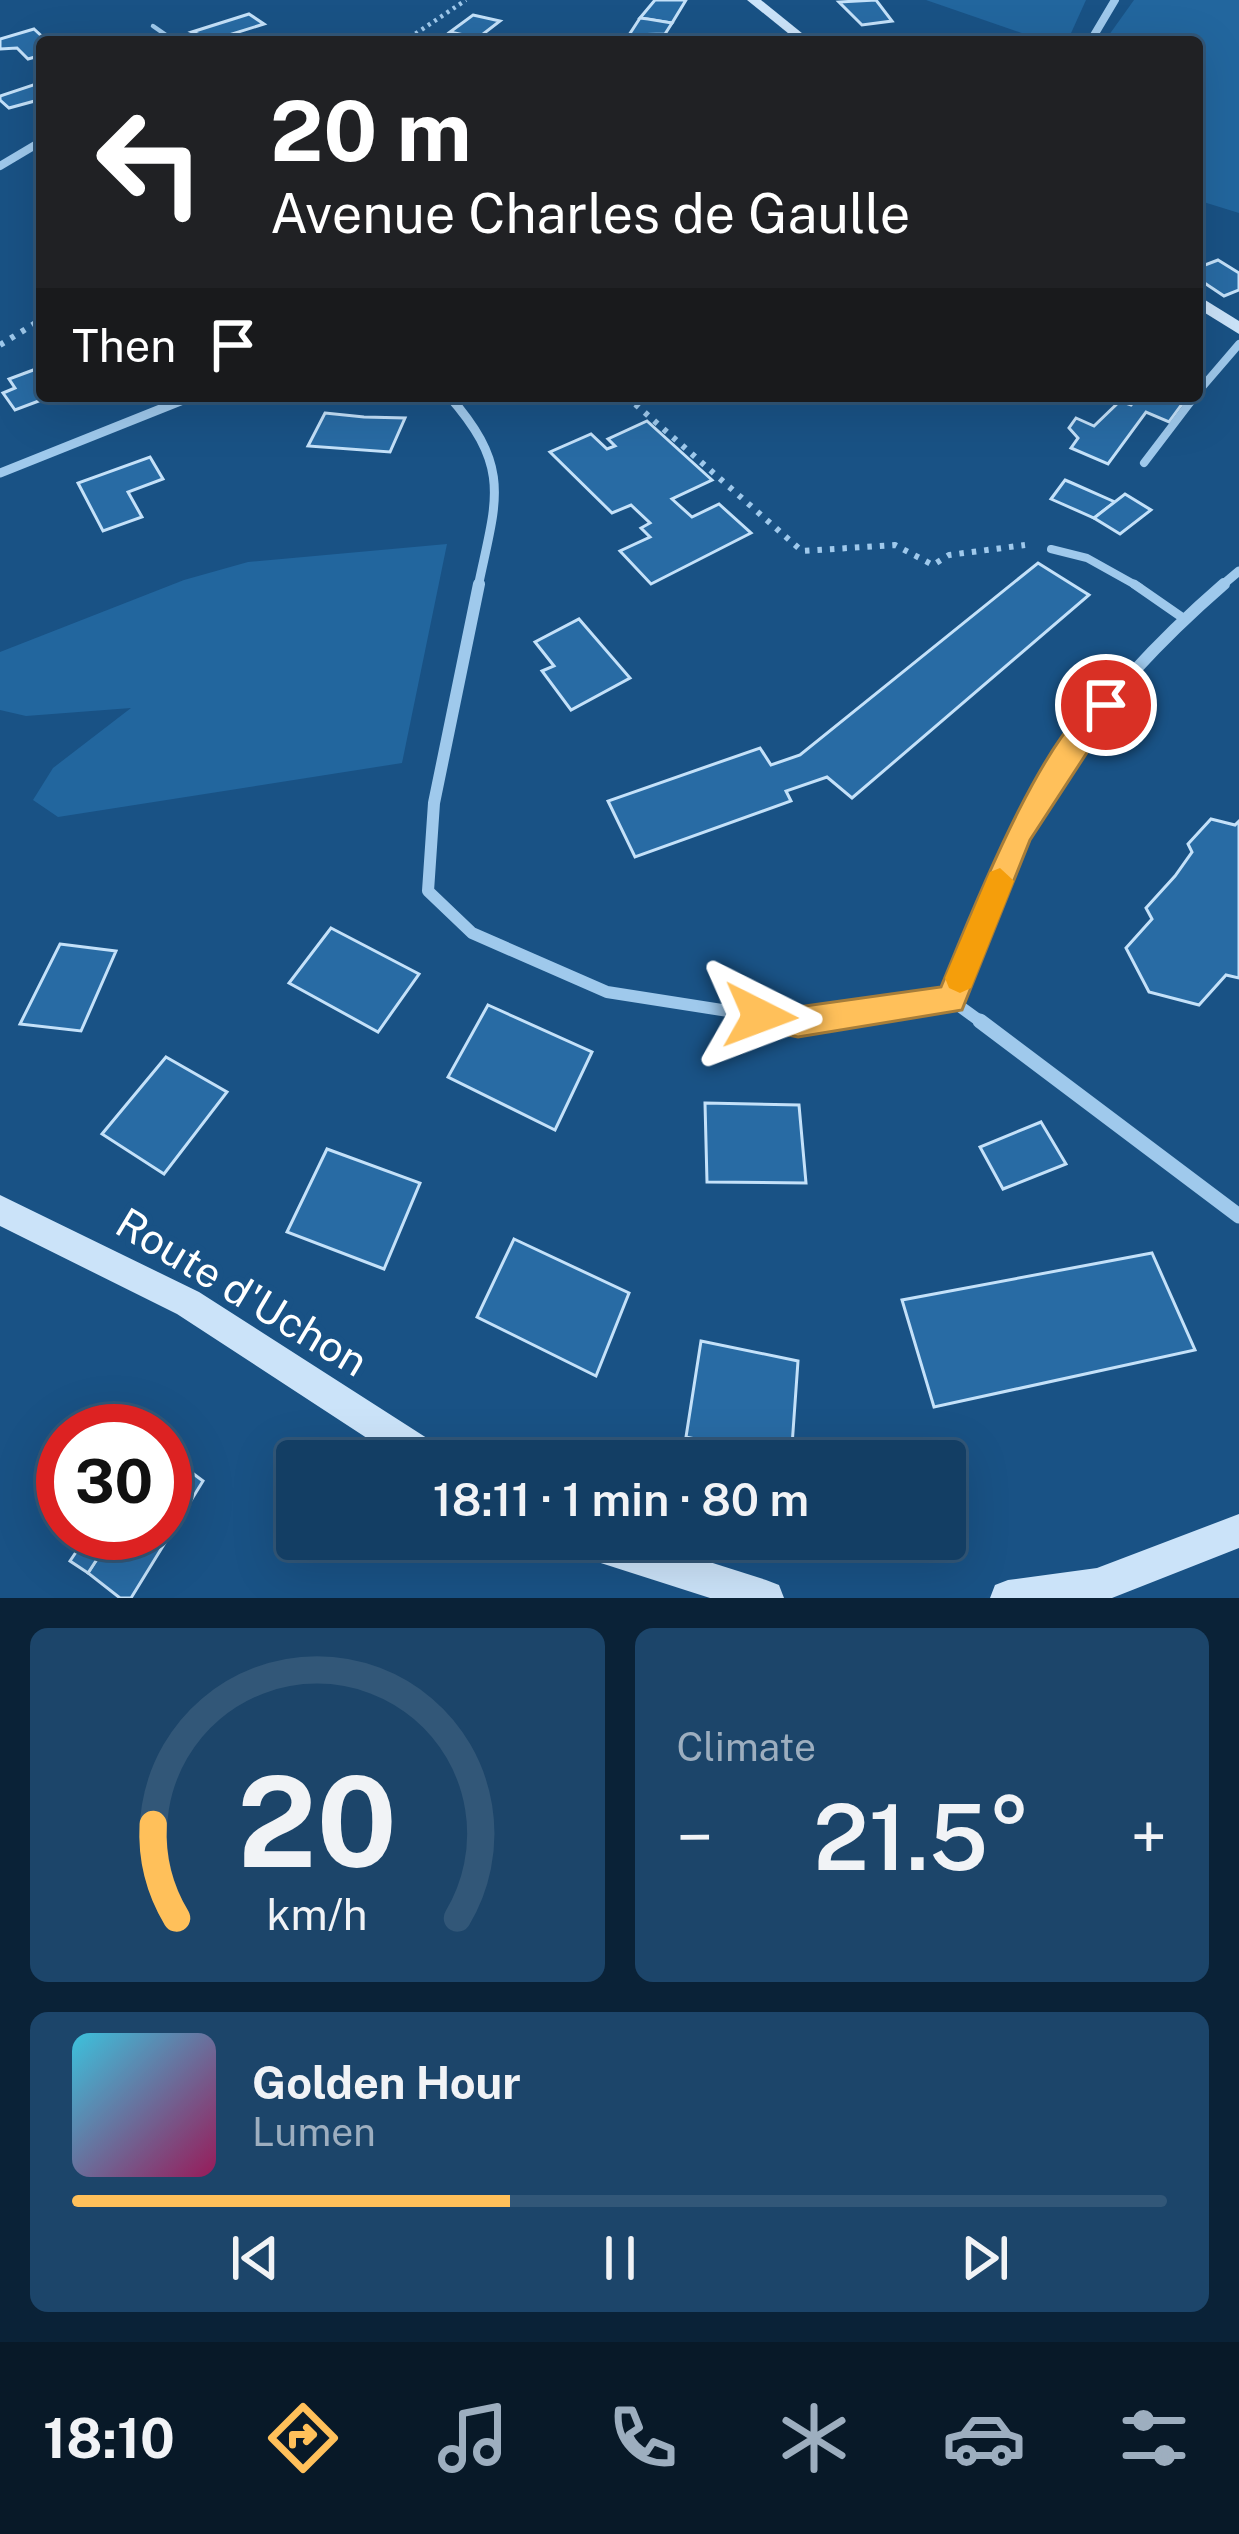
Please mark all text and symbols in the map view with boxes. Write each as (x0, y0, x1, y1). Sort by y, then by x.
text: 20 m (270, 81, 472, 180)
icon: left (72, 84, 228, 240)
text: Avenue Charles de Gaulle (270, 182, 910, 245)
icon: arrive (200, 312, 266, 378)
text: Then (72, 319, 176, 372)
pin (1055, 654, 1157, 756)
icon: arrive (1073, 672, 1139, 738)
position arrow (697, 953, 823, 1079)
street label: Route d'Uchon (108, 1197, 377, 1386)
speed limit sign: 30 (36, 1404, 192, 1560)
text: 18:11 · 1 min · 80 m (433, 1473, 809, 1526)
text: Climate (677, 1724, 816, 1770)
text: 20 (237, 1748, 397, 1895)
text: 21.5° (813, 1784, 1030, 1890)
text: − (677, 1798, 713, 1876)
text: + (1130, 1798, 1167, 1876)
text: km/h (267, 1889, 368, 1940)
text: Golden Hour (252, 2056, 521, 2109)
text: Lumen (252, 2109, 376, 2155)
icon: previous (222, 2225, 288, 2291)
icon: pause (587, 2225, 653, 2291)
icon: next (952, 2225, 1018, 2291)
icon: directions (261, 2396, 345, 2480)
icon: music (431, 2396, 515, 2480)
icon: phone (601, 2396, 685, 2480)
icon: climate (772, 2396, 856, 2480)
icon: car (942, 2396, 1026, 2480)
icon: filters (1112, 2396, 1196, 2480)
text: 18:10 (43, 2407, 175, 2470)

